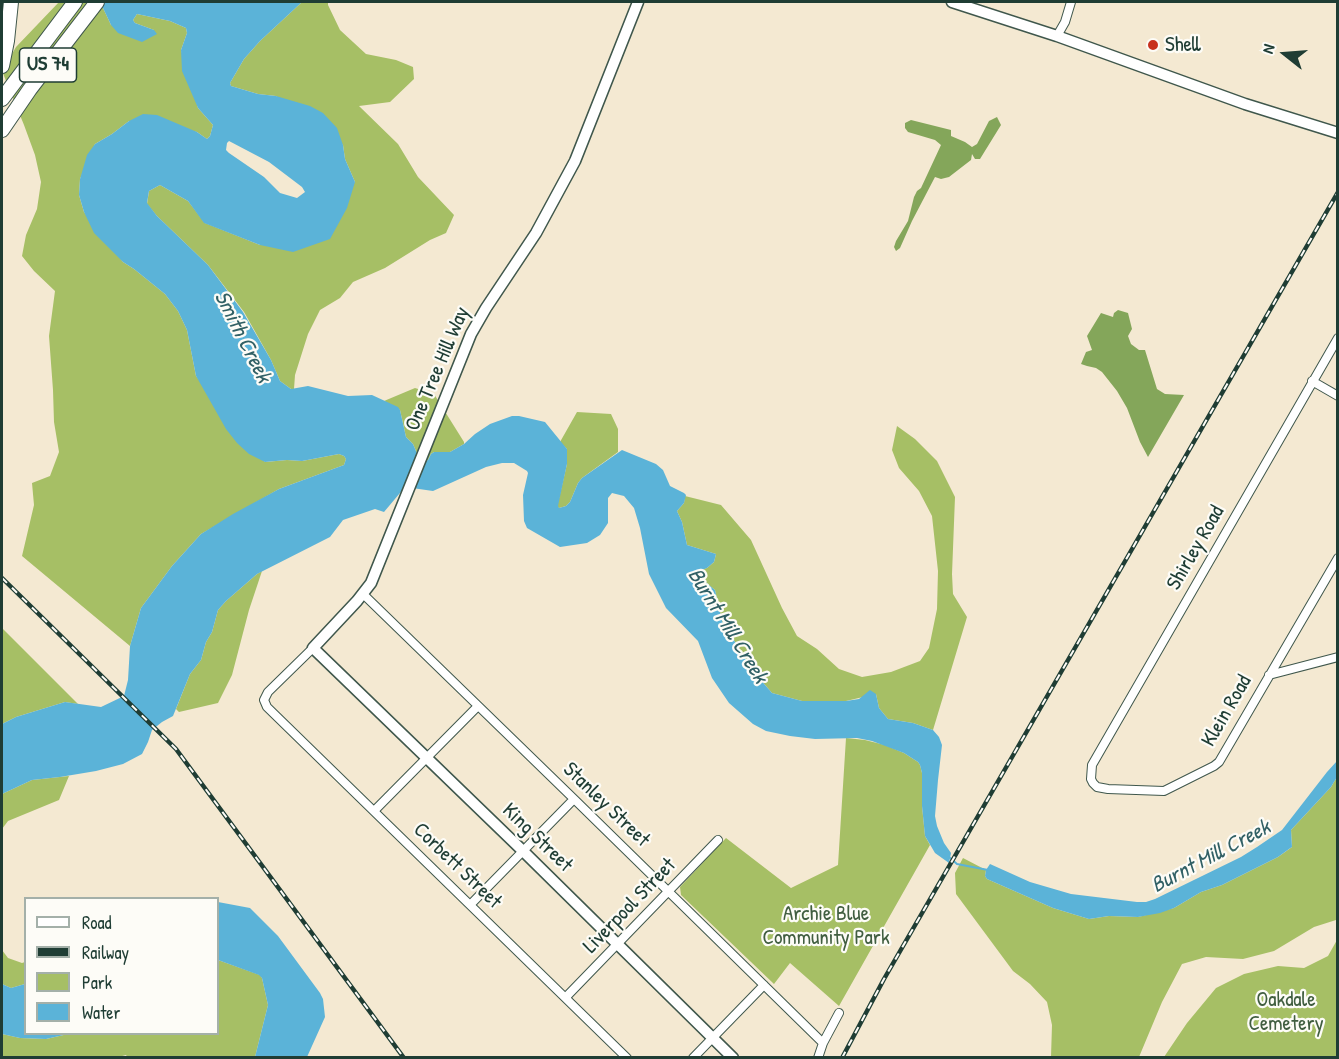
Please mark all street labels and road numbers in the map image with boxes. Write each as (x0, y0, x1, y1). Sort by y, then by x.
road number: US 74 (20, 48, 76, 82)
street label: One Tree Hill Way (401, 303, 475, 435)
street label: Shirley Road (1162, 501, 1230, 595)
street label: Klein Road (1196, 671, 1258, 751)
street label: Stanley Street (557, 757, 655, 853)
street label: King Street (497, 798, 577, 878)
street label: Corbett Street (408, 818, 506, 914)
street label: Liverpool Street (578, 853, 682, 959)

